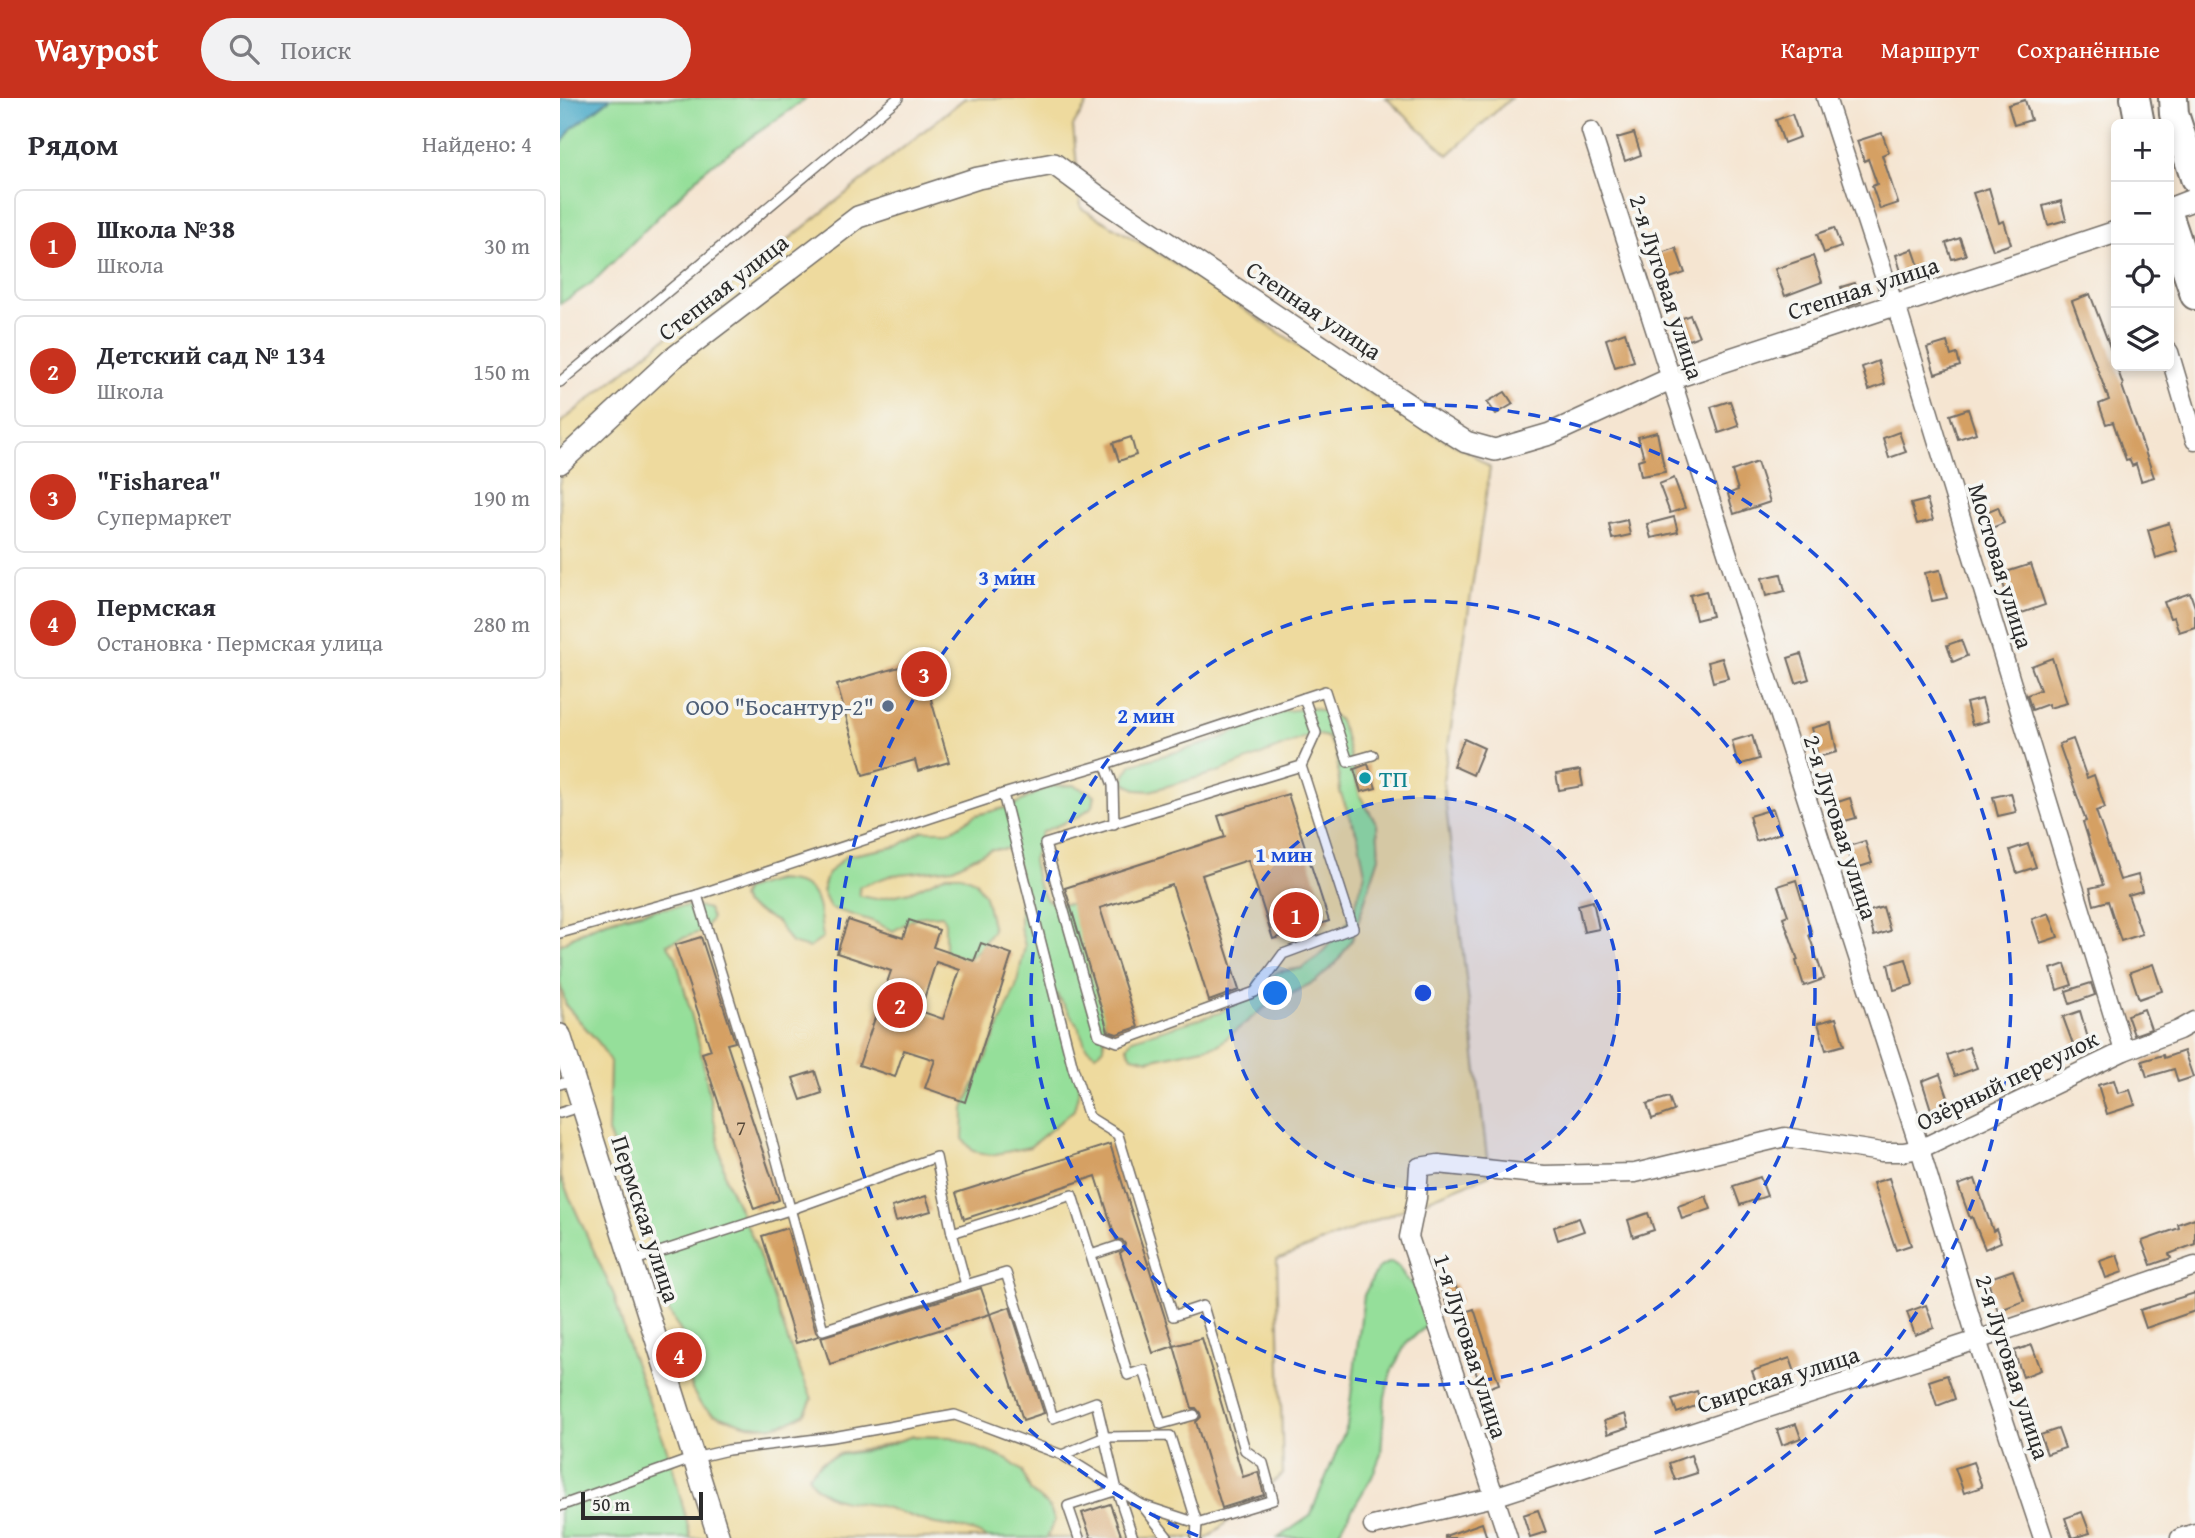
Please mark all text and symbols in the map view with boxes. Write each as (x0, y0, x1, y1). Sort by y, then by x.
search box (201, 18, 691, 81)
text: Waypost (35, 25, 159, 73)
icon: search (225, 30, 263, 68)
text: Поиск (281, 30, 351, 69)
text: Карта (1781, 32, 1843, 67)
text: Маршрут (1881, 32, 1979, 67)
text: Сохранённые (2017, 32, 2160, 67)
map controls (2111, 119, 2174, 371)
button: + (2111, 119, 2174, 182)
text: Рядом (28, 122, 119, 166)
text: Найдено: 4 (422, 127, 532, 160)
button: − (2111, 182, 2174, 245)
street label: 2-я Луговая улица (1621, 190, 1714, 384)
text: Школа №38 (97, 209, 235, 248)
street label: Степная улица (650, 225, 796, 349)
text: 1 (47, 229, 59, 262)
text: 30 m (484, 229, 530, 262)
button: locate (2111, 245, 2174, 308)
street label: Степная улица (1783, 247, 1944, 329)
text: Школа (97, 248, 164, 281)
street label: Степная улица (1239, 252, 1389, 369)
button: layers (2111, 308, 2174, 371)
text: Детский сад № 134 (97, 335, 326, 374)
text: 2 (47, 355, 59, 388)
text: 150 m (473, 355, 530, 388)
text: Школа (97, 374, 164, 407)
text: "Fisharea" (97, 461, 221, 500)
street label: Мостовая улица (1959, 479, 2043, 653)
text: 3 (47, 481, 59, 514)
text: 190 m (473, 481, 530, 514)
text: Супермаркет (97, 500, 231, 533)
text: 3 мин (978, 562, 1036, 593)
text: Пермская (97, 587, 216, 626)
text: 4 (47, 607, 59, 640)
text: 280 m (473, 607, 530, 640)
text: Остановка · Пермская улица (97, 626, 383, 659)
pin: 3 (901, 648, 947, 700)
place label: ООО "Босантур-2" (686, 689, 874, 724)
marker: ООО "Босантур-2" (880, 698, 896, 714)
text: 2 мин (1117, 700, 1175, 731)
street label: 2-я Луговая улица (1795, 730, 1888, 924)
place label: ТП (1379, 761, 1408, 796)
marker: ТП (1357, 770, 1373, 786)
text: 1 мин (1255, 839, 1313, 870)
pin: 1 (1273, 889, 1319, 941)
your location (1258, 976, 1292, 1010)
pin: 2 (877, 979, 923, 1031)
centre of rings (1411, 981, 1435, 1005)
street label: Озёрный переулок (1910, 1021, 2104, 1139)
house number: 7 (736, 1112, 746, 1143)
street label: Пермская улица (603, 1131, 690, 1308)
street label: 1-я Луговая улица (1425, 1249, 1518, 1443)
street label: 2-я Луговая улица (1967, 1270, 2060, 1464)
pin: 4 (656, 1329, 702, 1381)
street label: Свирская улица (1692, 1336, 1864, 1422)
scale bar (581, 1489, 704, 1521)
text: 50 m (592, 1490, 630, 1518)

